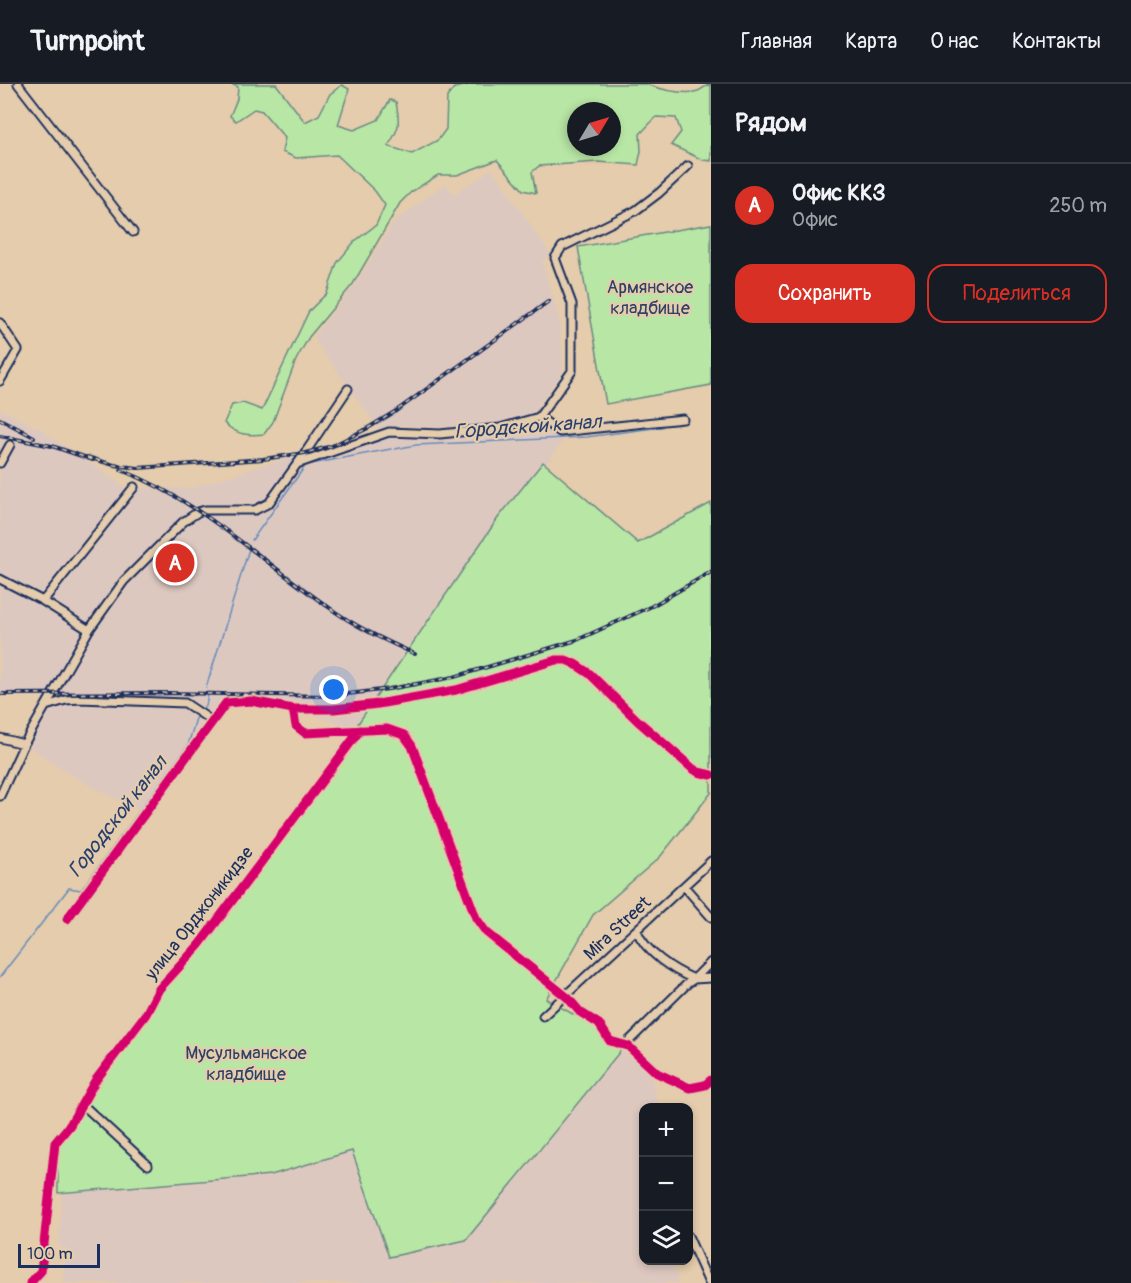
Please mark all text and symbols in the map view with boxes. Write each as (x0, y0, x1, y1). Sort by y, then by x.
text: Turnpoint (30, 24, 144, 59)
text: Главная (741, 28, 812, 55)
text: Карта (845, 28, 897, 55)
text: О нас (930, 28, 979, 55)
text: Контакты (1012, 28, 1101, 55)
north arrow (567, 102, 621, 156)
text: Рядом (735, 107, 807, 139)
text: Офис ККЗ (792, 179, 886, 207)
text: A (748, 193, 761, 218)
text: 250 m (1049, 193, 1107, 218)
text: Офис (792, 207, 838, 232)
button: Сохранить (735, 264, 915, 323)
button: Поделиться (927, 264, 1107, 323)
park label: Армянское кладбище (607, 276, 693, 320)
water label: Городской канал (454, 409, 604, 444)
pin: A (156, 540, 195, 586)
your location (319, 675, 348, 704)
water label: Городской канал (62, 750, 173, 882)
street label: улица Орджоникидзе (139, 842, 259, 986)
street label: Mira Street (579, 891, 656, 965)
park label: Мусульманское кладбище (185, 1042, 307, 1086)
map controls (639, 1103, 693, 1265)
button: + (639, 1103, 693, 1157)
button: − (639, 1157, 693, 1211)
button: layers (639, 1211, 693, 1265)
scale bar (18, 1241, 100, 1268)
text: 100 m (27, 1244, 73, 1264)

